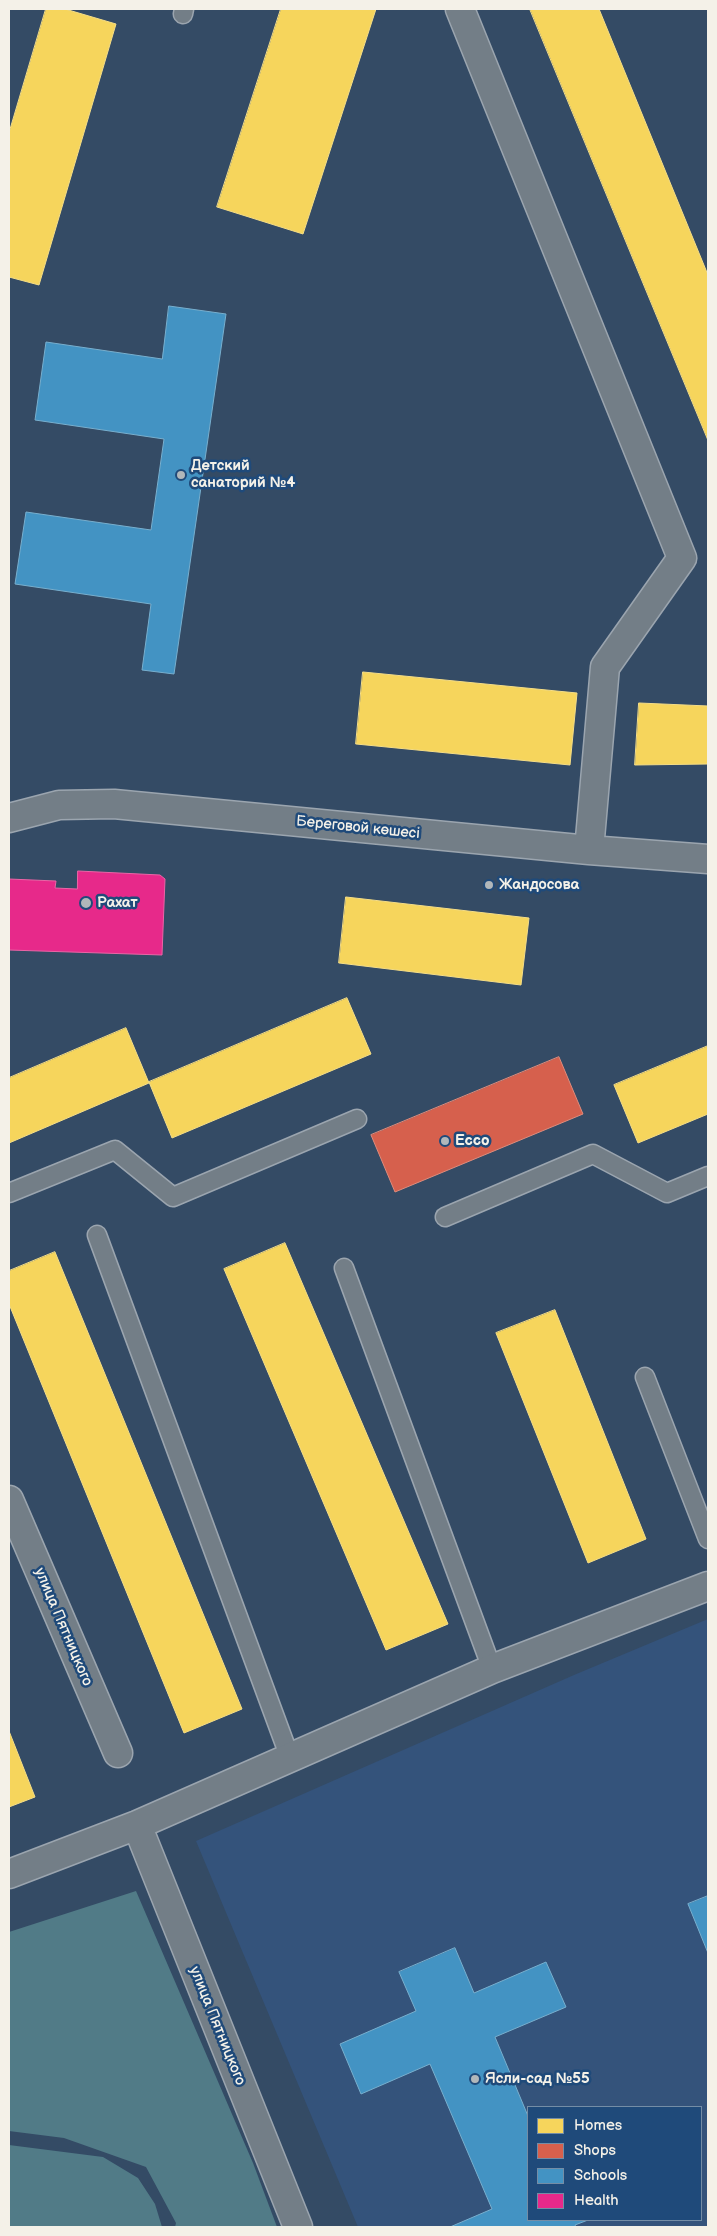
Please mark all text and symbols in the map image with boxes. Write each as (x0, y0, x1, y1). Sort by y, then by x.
place label: Детский санаторий №4 (191, 457, 295, 492)
marker: Детский санаторий №4 (175, 469, 187, 481)
street label: Береговой көшесі (295, 813, 421, 843)
place label: Жандосова (499, 876, 579, 894)
marker: Жандосова (483, 879, 495, 891)
place label: Рахат (97, 894, 138, 912)
marker: Рахат (79, 896, 93, 910)
place label: Ecco (455, 1132, 489, 1150)
marker: Ecco (439, 1135, 451, 1147)
street label: улица Пятницкого (30, 1565, 96, 1689)
street label: улица Пятницкого (185, 1964, 249, 2088)
place label: Ясли-сад №55 (485, 2070, 590, 2088)
marker: Ясли-сад №55 (469, 2073, 481, 2085)
legend (527, 2106, 702, 2221)
text: Homes (574, 2116, 622, 2135)
text: Shops (574, 2141, 616, 2160)
text: Schools (574, 2166, 627, 2185)
text: Health (574, 2191, 619, 2210)

